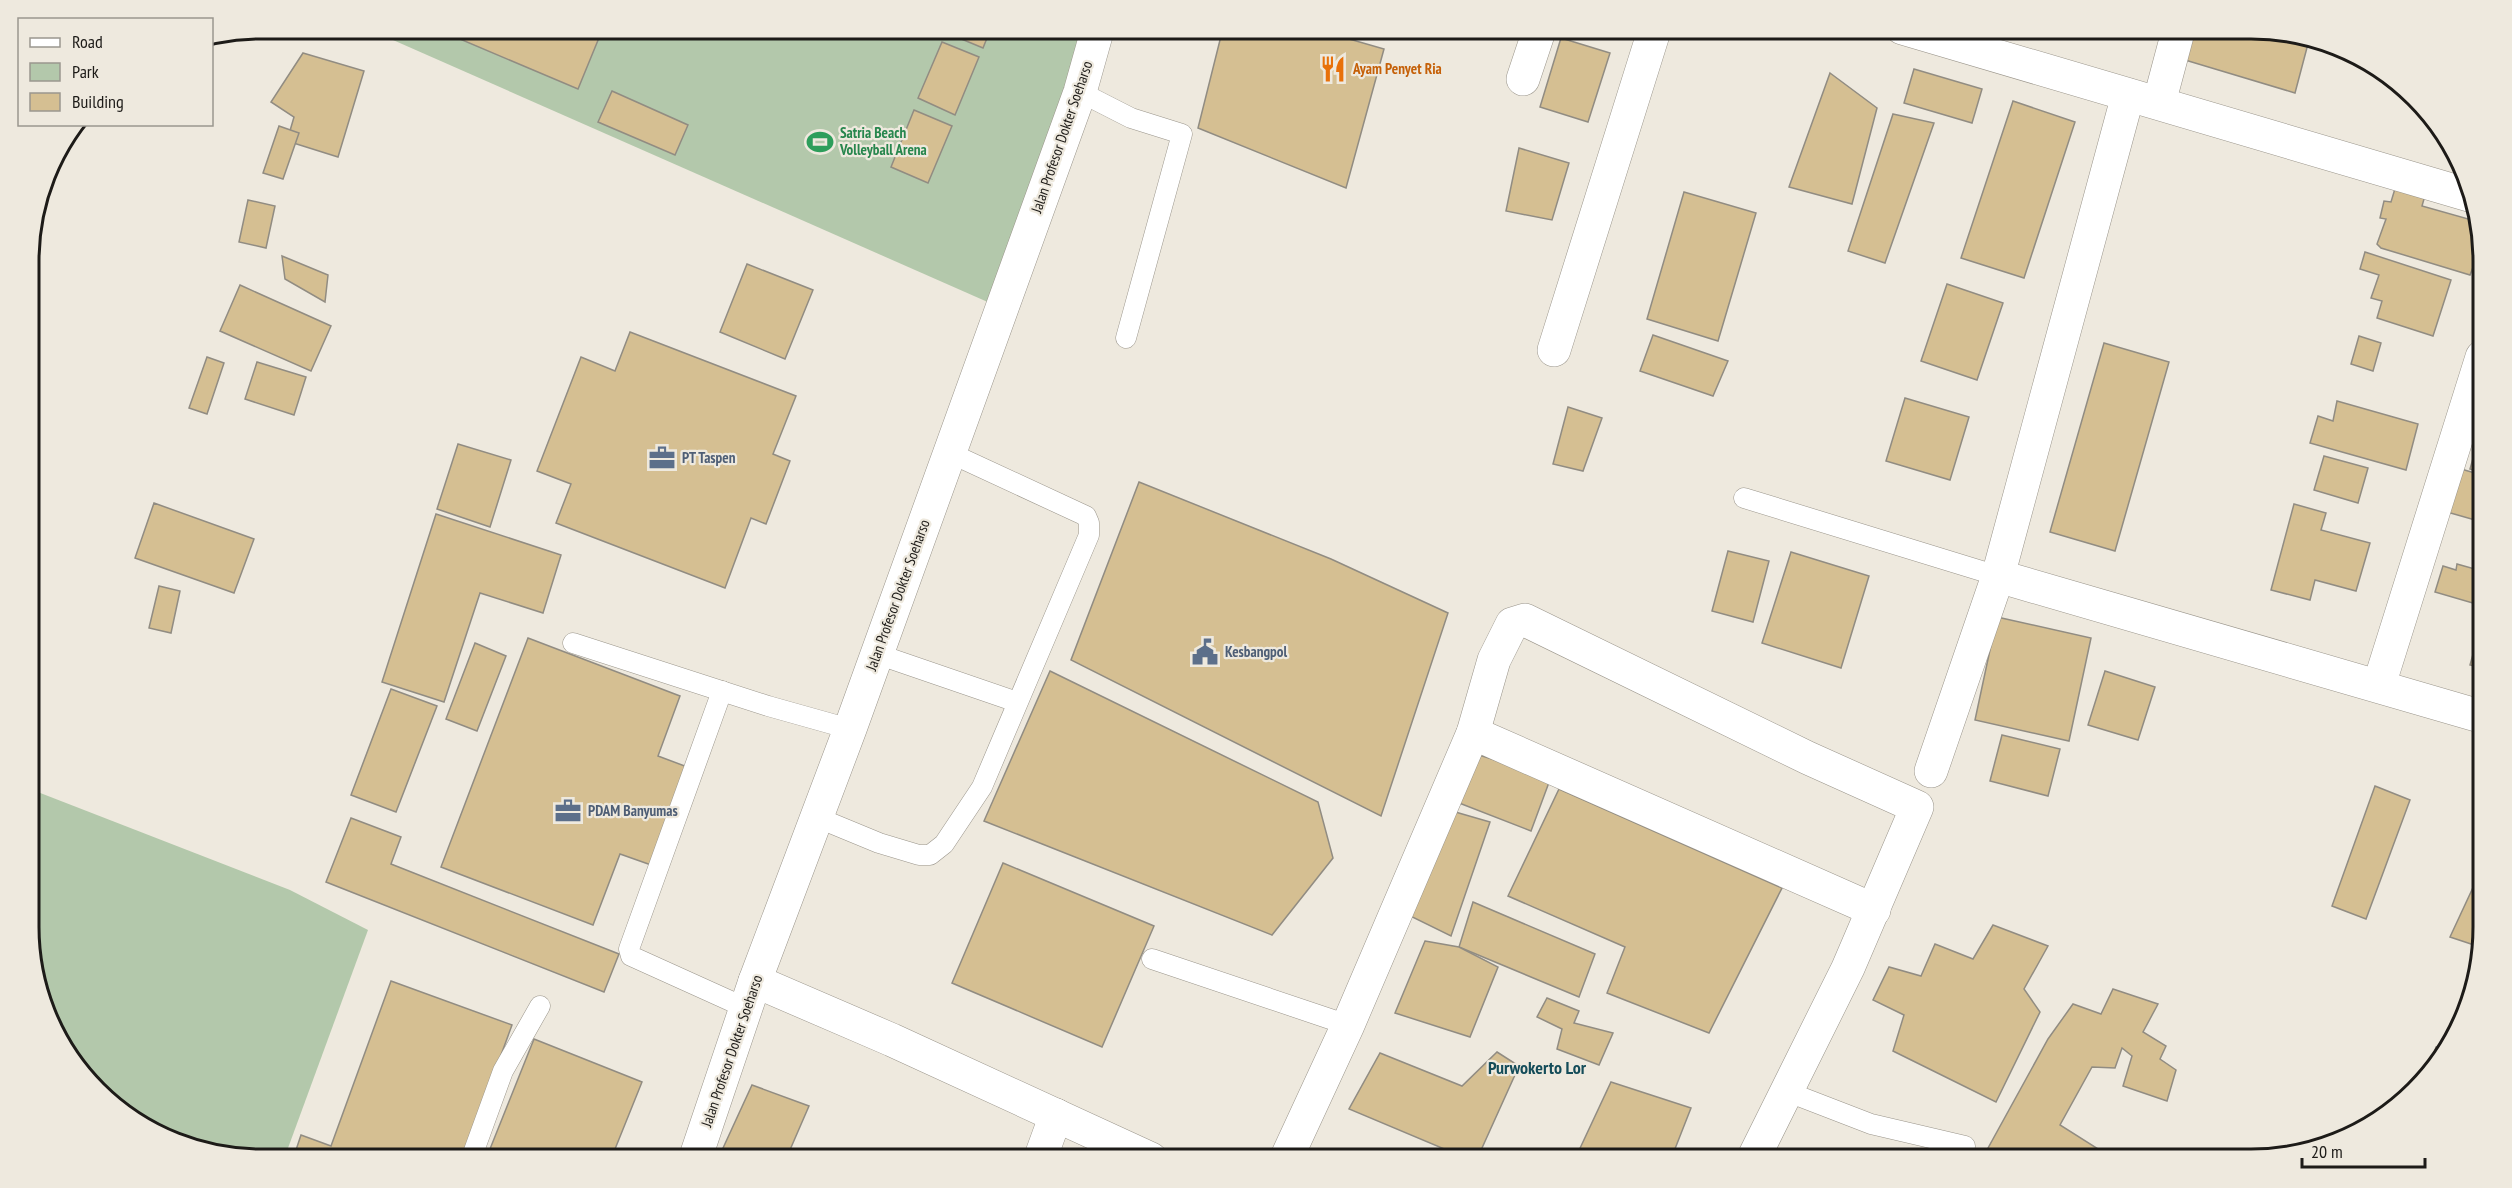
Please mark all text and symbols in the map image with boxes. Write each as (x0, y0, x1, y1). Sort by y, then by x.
legend (18, 18, 213, 126)
text: Road (72, 30, 103, 53)
restaurant icon: Ayam Penyet Ria (1318, 54, 1348, 84)
street label: Jalan Profesor Dokter Soeharso (1026, 58, 1096, 216)
place label: Ayam Penyet Ria (1352, 59, 1442, 78)
text: Park (72, 60, 99, 83)
text: Building (72, 90, 124, 113)
place label: Satria Beach Volleyball Arena (839, 123, 927, 159)
sports icon: Satria Beach Volleyball Arena (805, 127, 835, 157)
office icon: PT Taspen (647, 443, 677, 473)
place label: PT Taspen (682, 448, 736, 467)
street label: Jalan Profesor Dokter Soeharso (861, 517, 934, 674)
public building icon: Kesbangpol (1190, 637, 1220, 667)
place label: Kesbangpol (1225, 642, 1287, 661)
office icon: PDAM Banyumas (553, 796, 583, 826)
place label: PDAM Banyumas (588, 801, 678, 820)
street label: Jalan Profesor Dokter Soeharso (696, 972, 766, 1130)
district label: Purwokerto Lor (1488, 1056, 1587, 1079)
scale bar (2302, 1131, 2425, 1169)
text: 20 m (2311, 1140, 2343, 1163)

